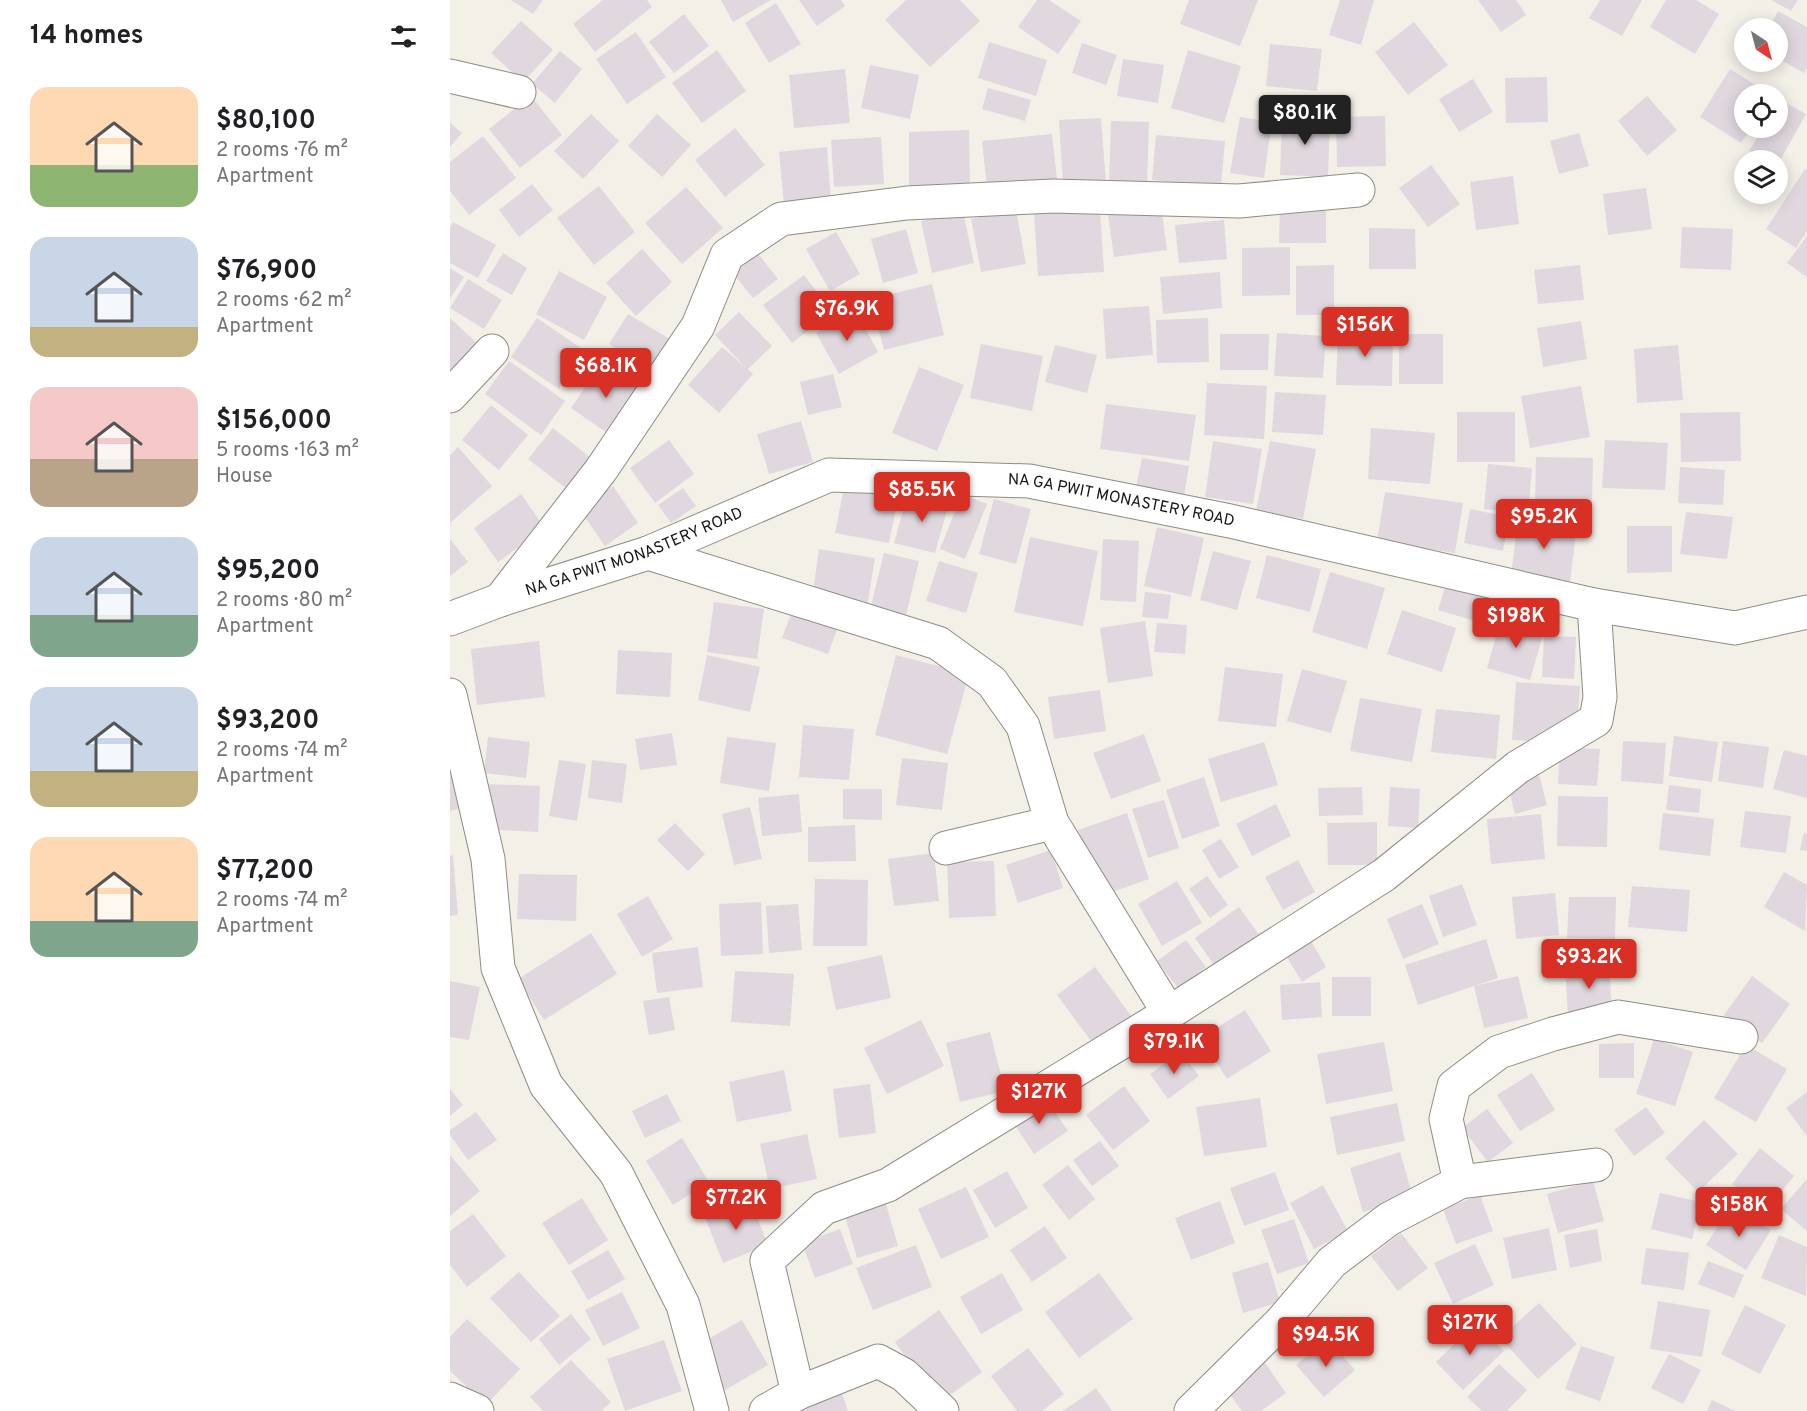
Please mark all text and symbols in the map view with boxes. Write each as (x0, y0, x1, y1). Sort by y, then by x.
north arrow (1734, 18, 1788, 72)
map controls (1734, 18, 1788, 204)
text: 14 homes (30, 20, 144, 53)
icon: filters (387, 20, 420, 53)
button: locate (1734, 84, 1788, 138)
pin: $80.1K (1256, 95, 1354, 146)
text: $80.1K (1273, 101, 1337, 127)
text: $80,100 (216, 105, 316, 138)
icon: home (78, 111, 150, 183)
text: 2 rooms · 76 m² (216, 138, 348, 164)
button: layers (1734, 150, 1788, 204)
text: Apartment (216, 164, 314, 190)
text: $76,900 (216, 255, 317, 288)
icon: home (78, 261, 150, 333)
text: 2 rooms · 62 m² (216, 288, 352, 314)
pin: $76.9K (798, 291, 896, 342)
text: $76.9K (814, 297, 880, 323)
pin: $156K (1323, 307, 1407, 358)
text: $156K (1336, 313, 1394, 339)
text: Apartment (216, 314, 314, 340)
pin: $68.1K (557, 348, 655, 399)
text: $68.1K (574, 354, 638, 380)
text: $156,000 (216, 405, 332, 438)
icon: home (78, 411, 150, 483)
text: 5 rooms · 163 m² (216, 438, 359, 464)
text: House (216, 464, 272, 490)
street label: NA GA PWIT MONASTERY ROAD (1007, 470, 1236, 532)
pin: $85.5K (873, 472, 971, 523)
text: $85.5K (888, 478, 956, 504)
pin: $95.2K (1495, 499, 1593, 550)
street label: NA GA PWIT MONASTERY ROAD (523, 503, 746, 601)
text: $95.2K (1510, 505, 1578, 531)
text: $95,200 (216, 555, 320, 588)
icon: home (78, 561, 150, 633)
text: 2 rooms · 80 m² (216, 588, 352, 614)
pin: $198K (1474, 598, 1558, 649)
text: $198K (1486, 604, 1546, 630)
text: Apartment (216, 614, 314, 640)
text: $93,200 (216, 705, 319, 738)
icon: home (78, 711, 150, 783)
text: 2 rooms · 74 m² (216, 738, 347, 764)
text: Apartment (216, 764, 314, 790)
text: $77,200 (216, 855, 314, 888)
icon: home (78, 861, 150, 933)
text: 2 rooms · 74 m² (216, 888, 347, 914)
text: Apartment (216, 914, 314, 940)
pin: $93.2K (1540, 939, 1638, 990)
text: $93.2K (1555, 945, 1623, 971)
pin: $79.1K (1125, 1024, 1223, 1075)
text: $79.1K (1143, 1030, 1205, 1056)
pin: $127K (997, 1074, 1081, 1125)
text: $127K (1011, 1080, 1067, 1106)
pin: $77.2K (687, 1180, 785, 1231)
text: $77.2K (705, 1186, 767, 1212)
pin: $158K (1697, 1187, 1781, 1238)
text: $158K (1710, 1193, 1768, 1219)
pin: $127K (1428, 1305, 1512, 1356)
text: $127K (1442, 1311, 1498, 1337)
pin: $94.5K (1277, 1317, 1375, 1368)
text: $94.5K (1292, 1323, 1360, 1349)

